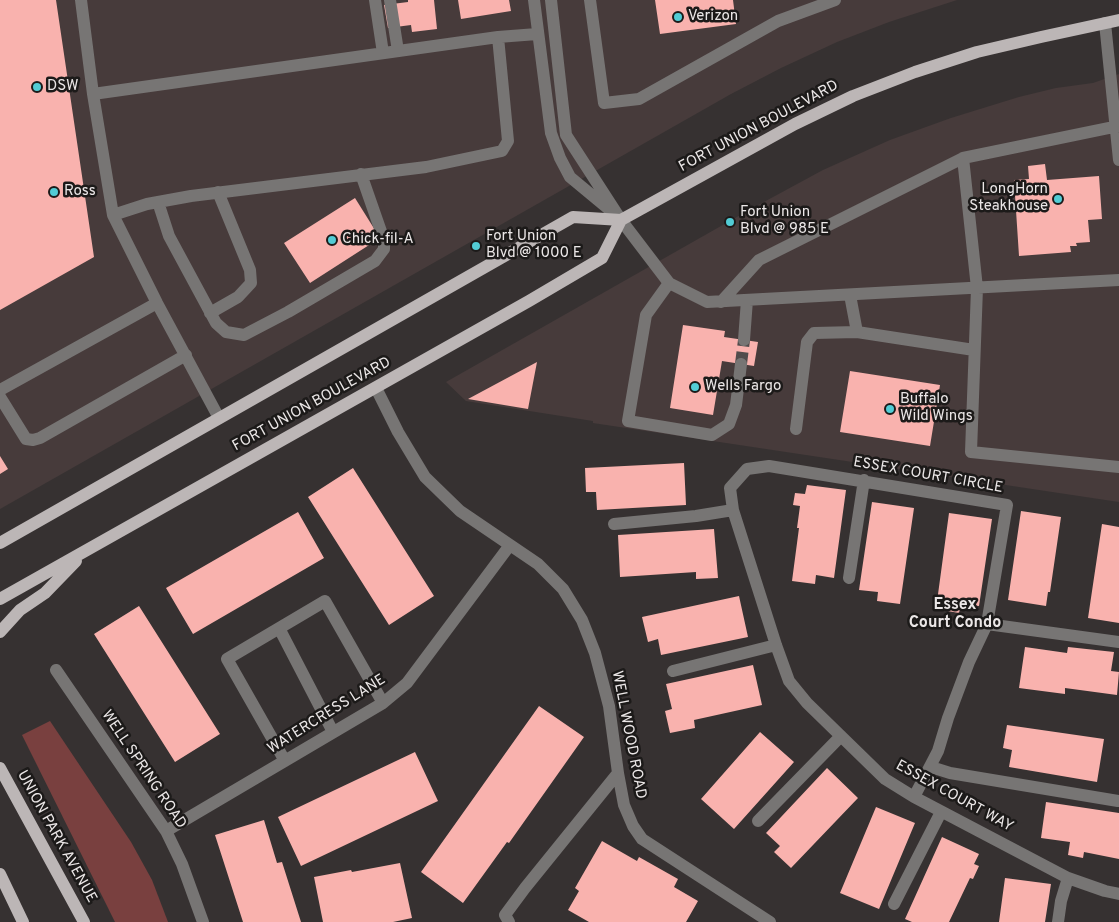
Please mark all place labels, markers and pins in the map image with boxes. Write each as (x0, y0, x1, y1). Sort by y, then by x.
place label: Verizon (688, 8, 738, 26)
marker: Verizon (672, 11, 684, 23)
place label: DSW (47, 78, 79, 96)
marker: DSW (31, 81, 43, 93)
place label: LongHorn Steakhouse (969, 181, 1048, 216)
place label: Ross (64, 183, 96, 201)
marker: Ross (48, 186, 60, 198)
marker: LongHorn Steakhouse (1052, 193, 1064, 205)
place label: Fort Union Blvd @ 985 E (740, 204, 829, 239)
marker: Fort Union Blvd @ 985 E (724, 216, 736, 228)
place label: Fort Union Blvd @ 1000 E (486, 228, 582, 263)
place label: Chick-fil-A (342, 231, 414, 249)
marker: Chick-fil-A (326, 234, 338, 246)
marker: Fort Union Blvd @ 1000 E (470, 240, 482, 252)
place label: Wells Fargo (705, 378, 781, 396)
marker: Wells Fargo (689, 381, 701, 393)
place label: Buffalo Wild Wings (900, 391, 973, 426)
marker: Buffalo Wild Wings (884, 403, 896, 415)

